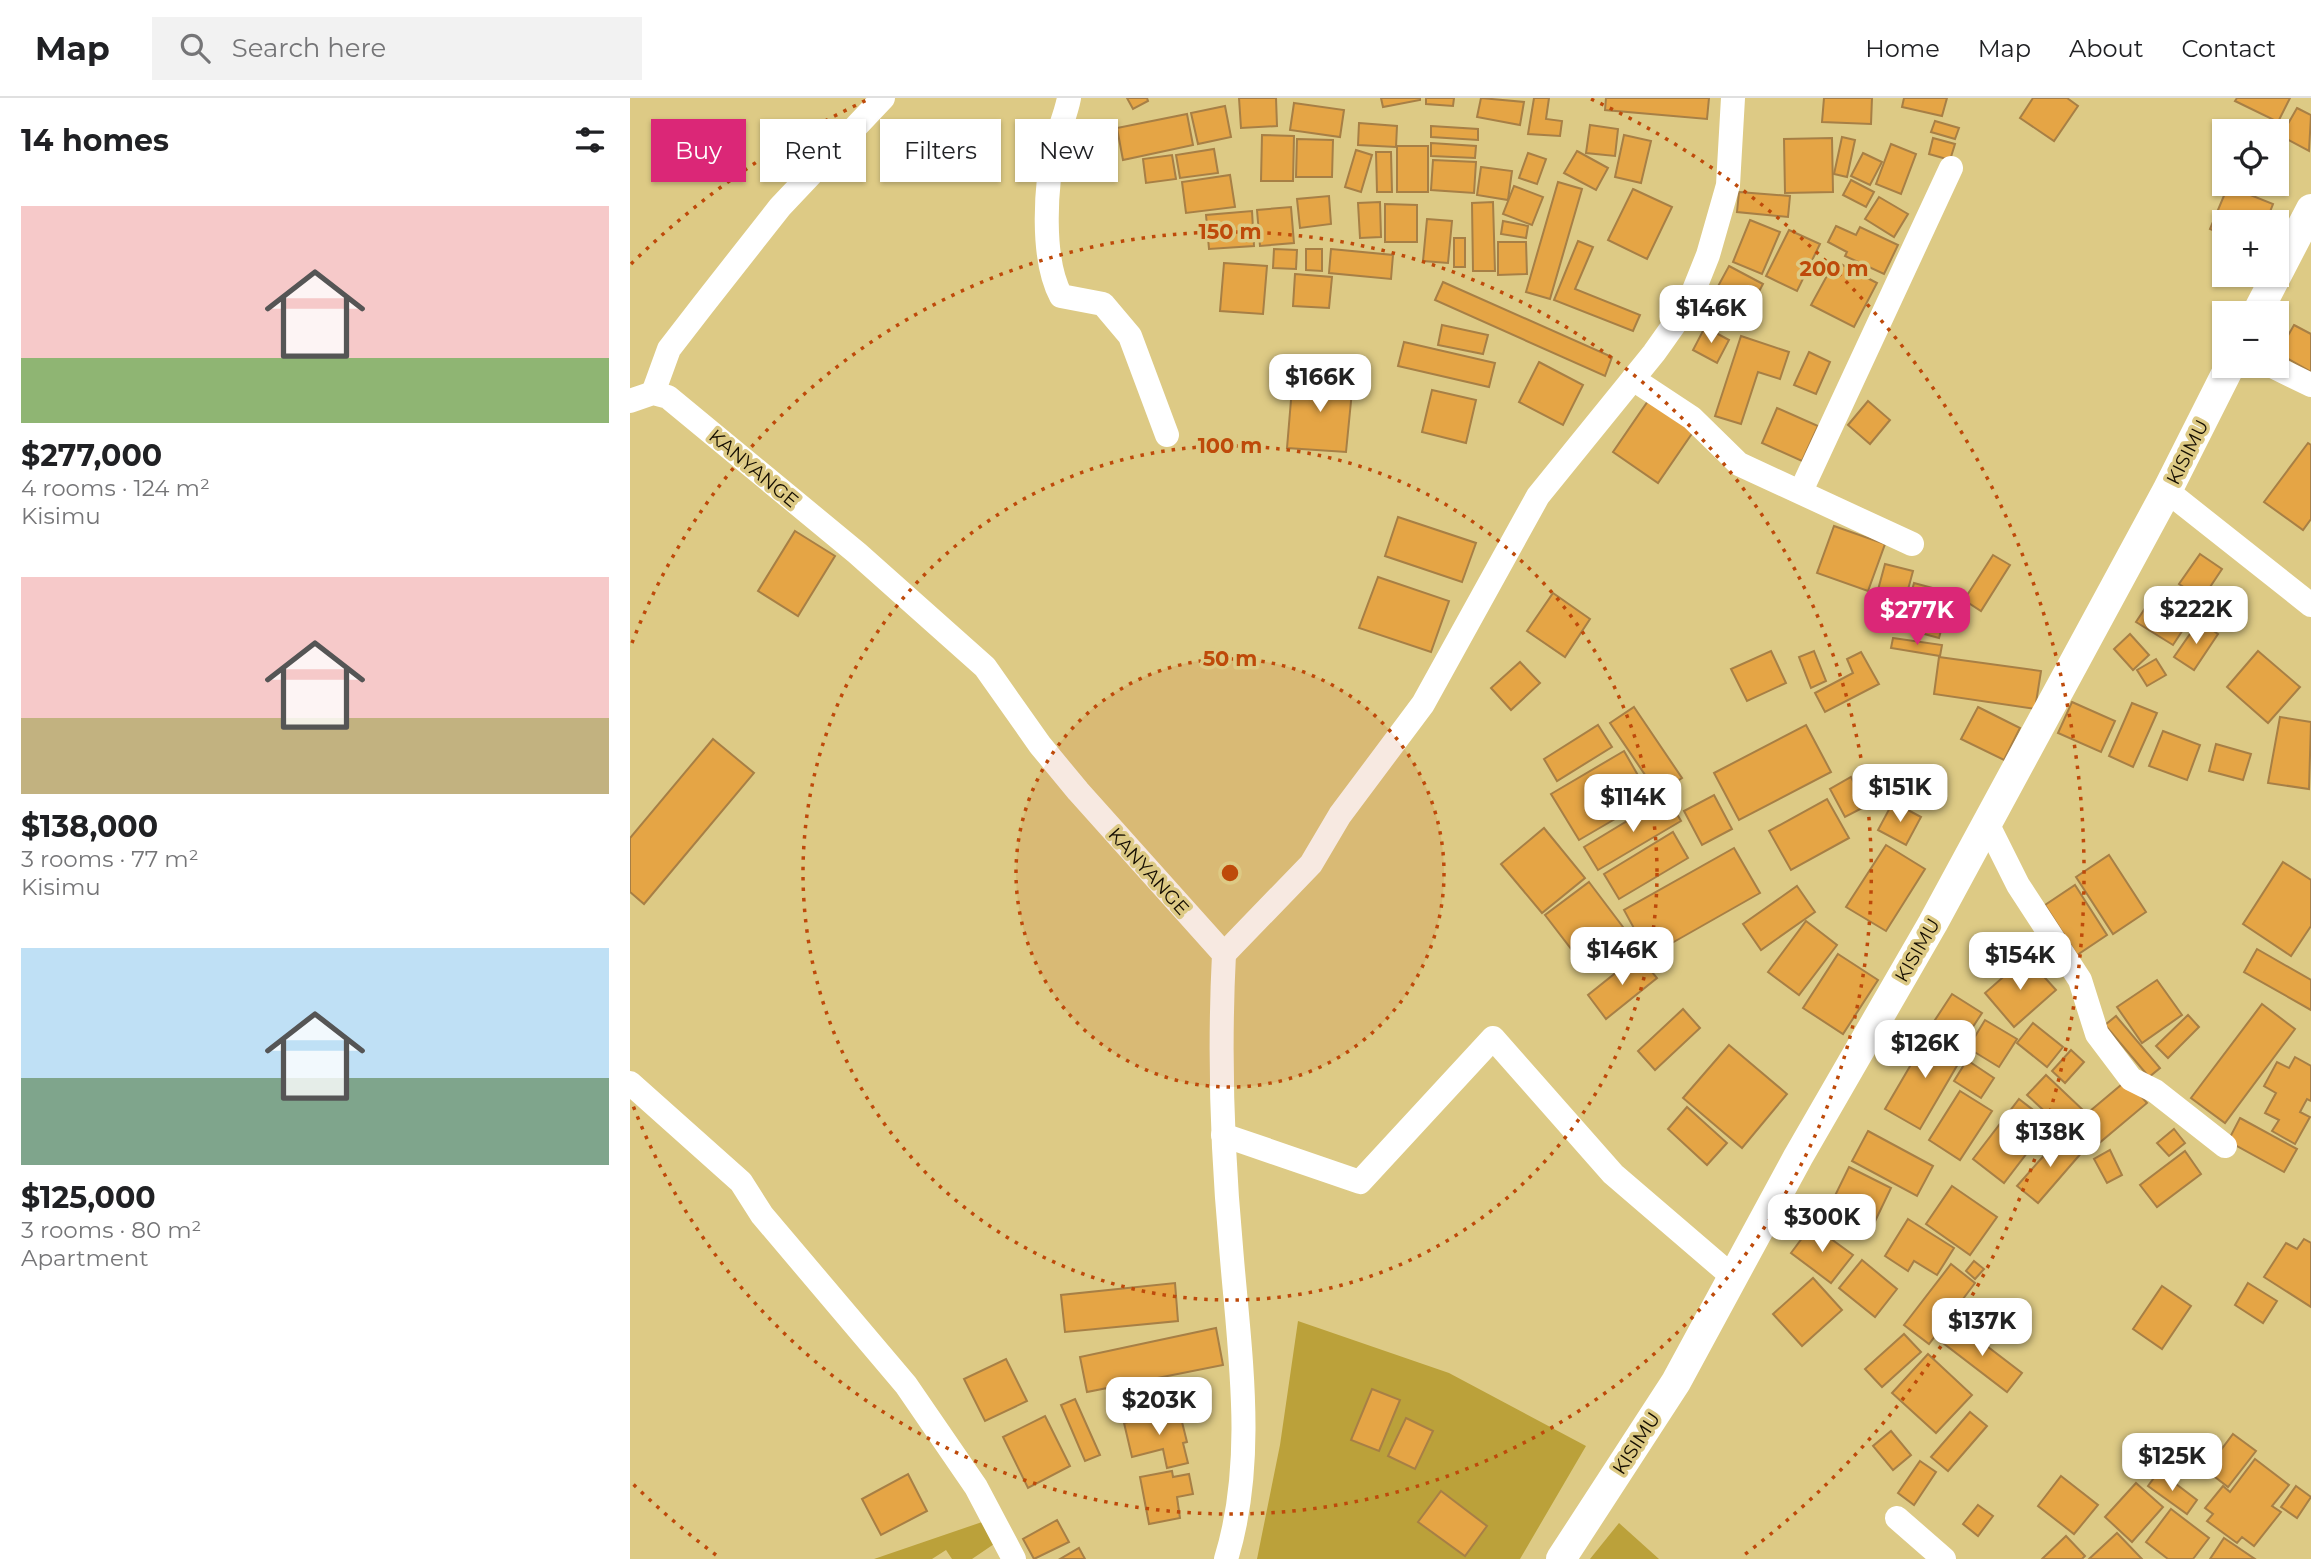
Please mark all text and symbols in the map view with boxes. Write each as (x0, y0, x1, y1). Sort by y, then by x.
search box (152, 17, 642, 80)
text: Map (35, 28, 110, 68)
icon: search (176, 29, 214, 67)
text: Search here (232, 32, 386, 64)
text: Home (1865, 34, 1940, 63)
text: Map (1978, 34, 2031, 63)
text: About (2069, 34, 2143, 63)
text: Contact (2181, 34, 2276, 63)
chip: Buy (651, 119, 746, 182)
chip: Rent (760, 119, 866, 182)
chip: Filters (880, 119, 1001, 182)
chip: New (1015, 119, 1118, 182)
map controls (2212, 119, 2289, 378)
button: locate (2212, 119, 2289, 196)
icon: filters (571, 121, 609, 159)
text: 14 homes (21, 122, 169, 159)
button: + (2212, 210, 2289, 287)
text: 150 m (1199, 219, 1261, 244)
icon: home (252, 251, 378, 377)
text: 200 m (1800, 256, 1868, 281)
pin: $146K (1662, 286, 1760, 345)
text: $146K (1676, 294, 1746, 322)
button: − (2212, 301, 2289, 378)
pin: $166K (1271, 354, 1369, 414)
text: $166K (1285, 363, 1355, 391)
street label: KISIMU (2161, 416, 2214, 489)
street label: KANYANGE (704, 424, 803, 512)
text: 100 m (1198, 433, 1262, 458)
text: $277,000 (21, 437, 162, 474)
text: 4 rooms · 124 m² (21, 474, 210, 502)
text: Kisimu (21, 502, 101, 530)
pin: $222K (2147, 587, 2245, 646)
pin: $277K (1868, 588, 1966, 647)
text: $222K (2160, 595, 2232, 623)
text: $277K (1880, 596, 1954, 624)
icon: home (252, 622, 378, 748)
text: 50 m (1203, 646, 1257, 671)
pin: $151K (1851, 764, 1949, 824)
text: $151K (1868, 773, 1932, 801)
pin: $114K (1584, 774, 1682, 834)
text: $114K (1600, 783, 1666, 811)
text: $138,000 (21, 808, 158, 845)
street label: KANYANGE (1103, 823, 1194, 920)
text: 3 rooms · 77 m² (21, 845, 199, 873)
centre of rings (1218, 861, 1242, 885)
text: Kisimu (21, 873, 101, 901)
street label: KISIMU (1890, 914, 1945, 986)
pin: $146K (1573, 928, 1671, 987)
pin: $154K (1971, 932, 2069, 992)
text: $146K (1587, 936, 1657, 964)
text: $154K (1985, 941, 2055, 969)
icon: home (252, 993, 378, 1119)
pin: $126K (1876, 1020, 1974, 1080)
text: $126K (1891, 1029, 1959, 1057)
pin: $138K (2001, 1110, 2099, 1169)
text: $138K (2015, 1118, 2085, 1146)
text: $125,000 (21, 1179, 156, 1216)
pin: $300K (1773, 1194, 1871, 1254)
text: $300K (1784, 1203, 1860, 1231)
text: 3 rooms · 80 m² (21, 1216, 201, 1244)
text: Apartment (21, 1244, 149, 1272)
pin: $137K (1933, 1298, 2031, 1358)
text: $137K (1948, 1307, 2016, 1335)
pin: $203K (1110, 1378, 1208, 1437)
text: $203K (1122, 1386, 1196, 1414)
street label: KISIMU (1608, 1408, 1665, 1479)
pin: $125K (2123, 1434, 2221, 1493)
text: $125K (2138, 1442, 2206, 1470)

